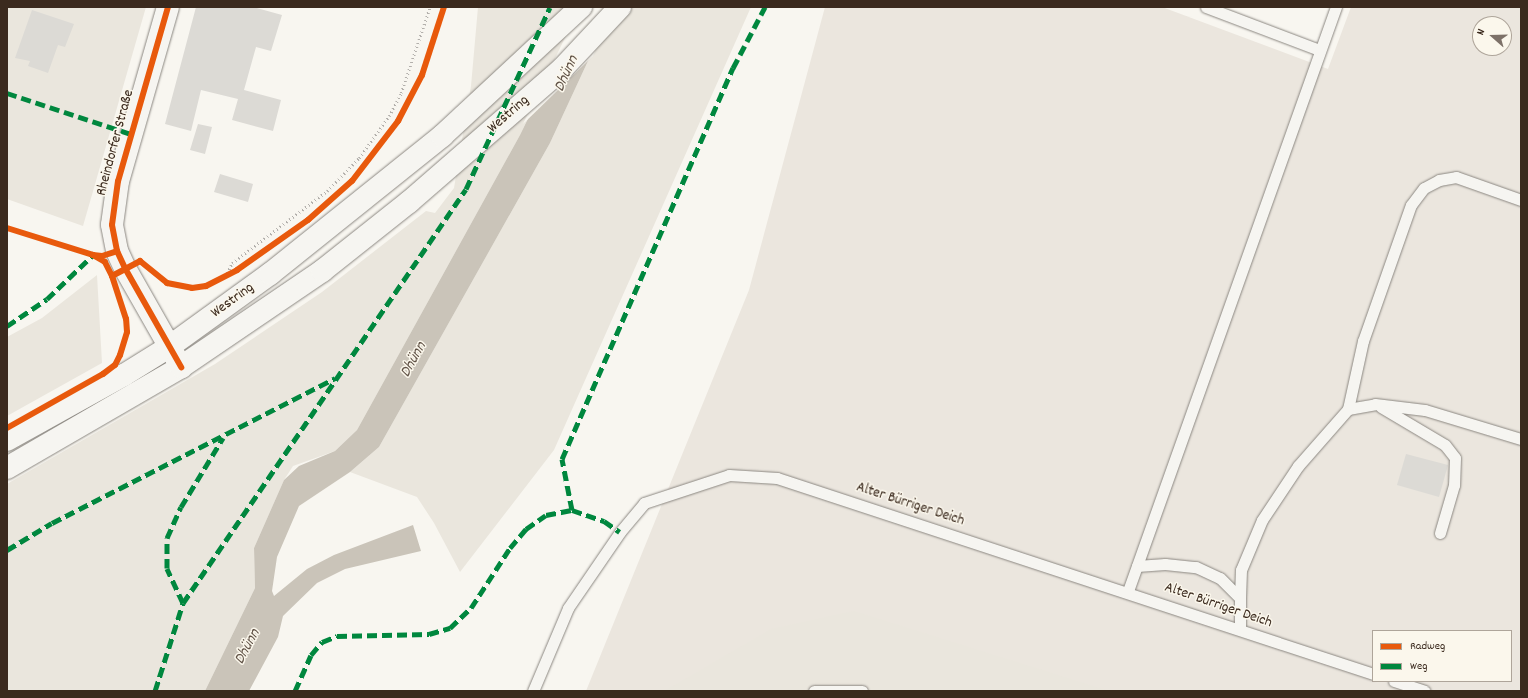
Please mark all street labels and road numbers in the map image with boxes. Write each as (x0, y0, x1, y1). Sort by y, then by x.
street label: Rheindorfer Straße (93, 88, 139, 198)
street label: Westring (485, 92, 533, 138)
street label: Westring (208, 279, 258, 323)
street label: Alter Bürriger Deich (854, 479, 966, 531)
street label: Alter Bürriger Deich (1162, 579, 1274, 633)

